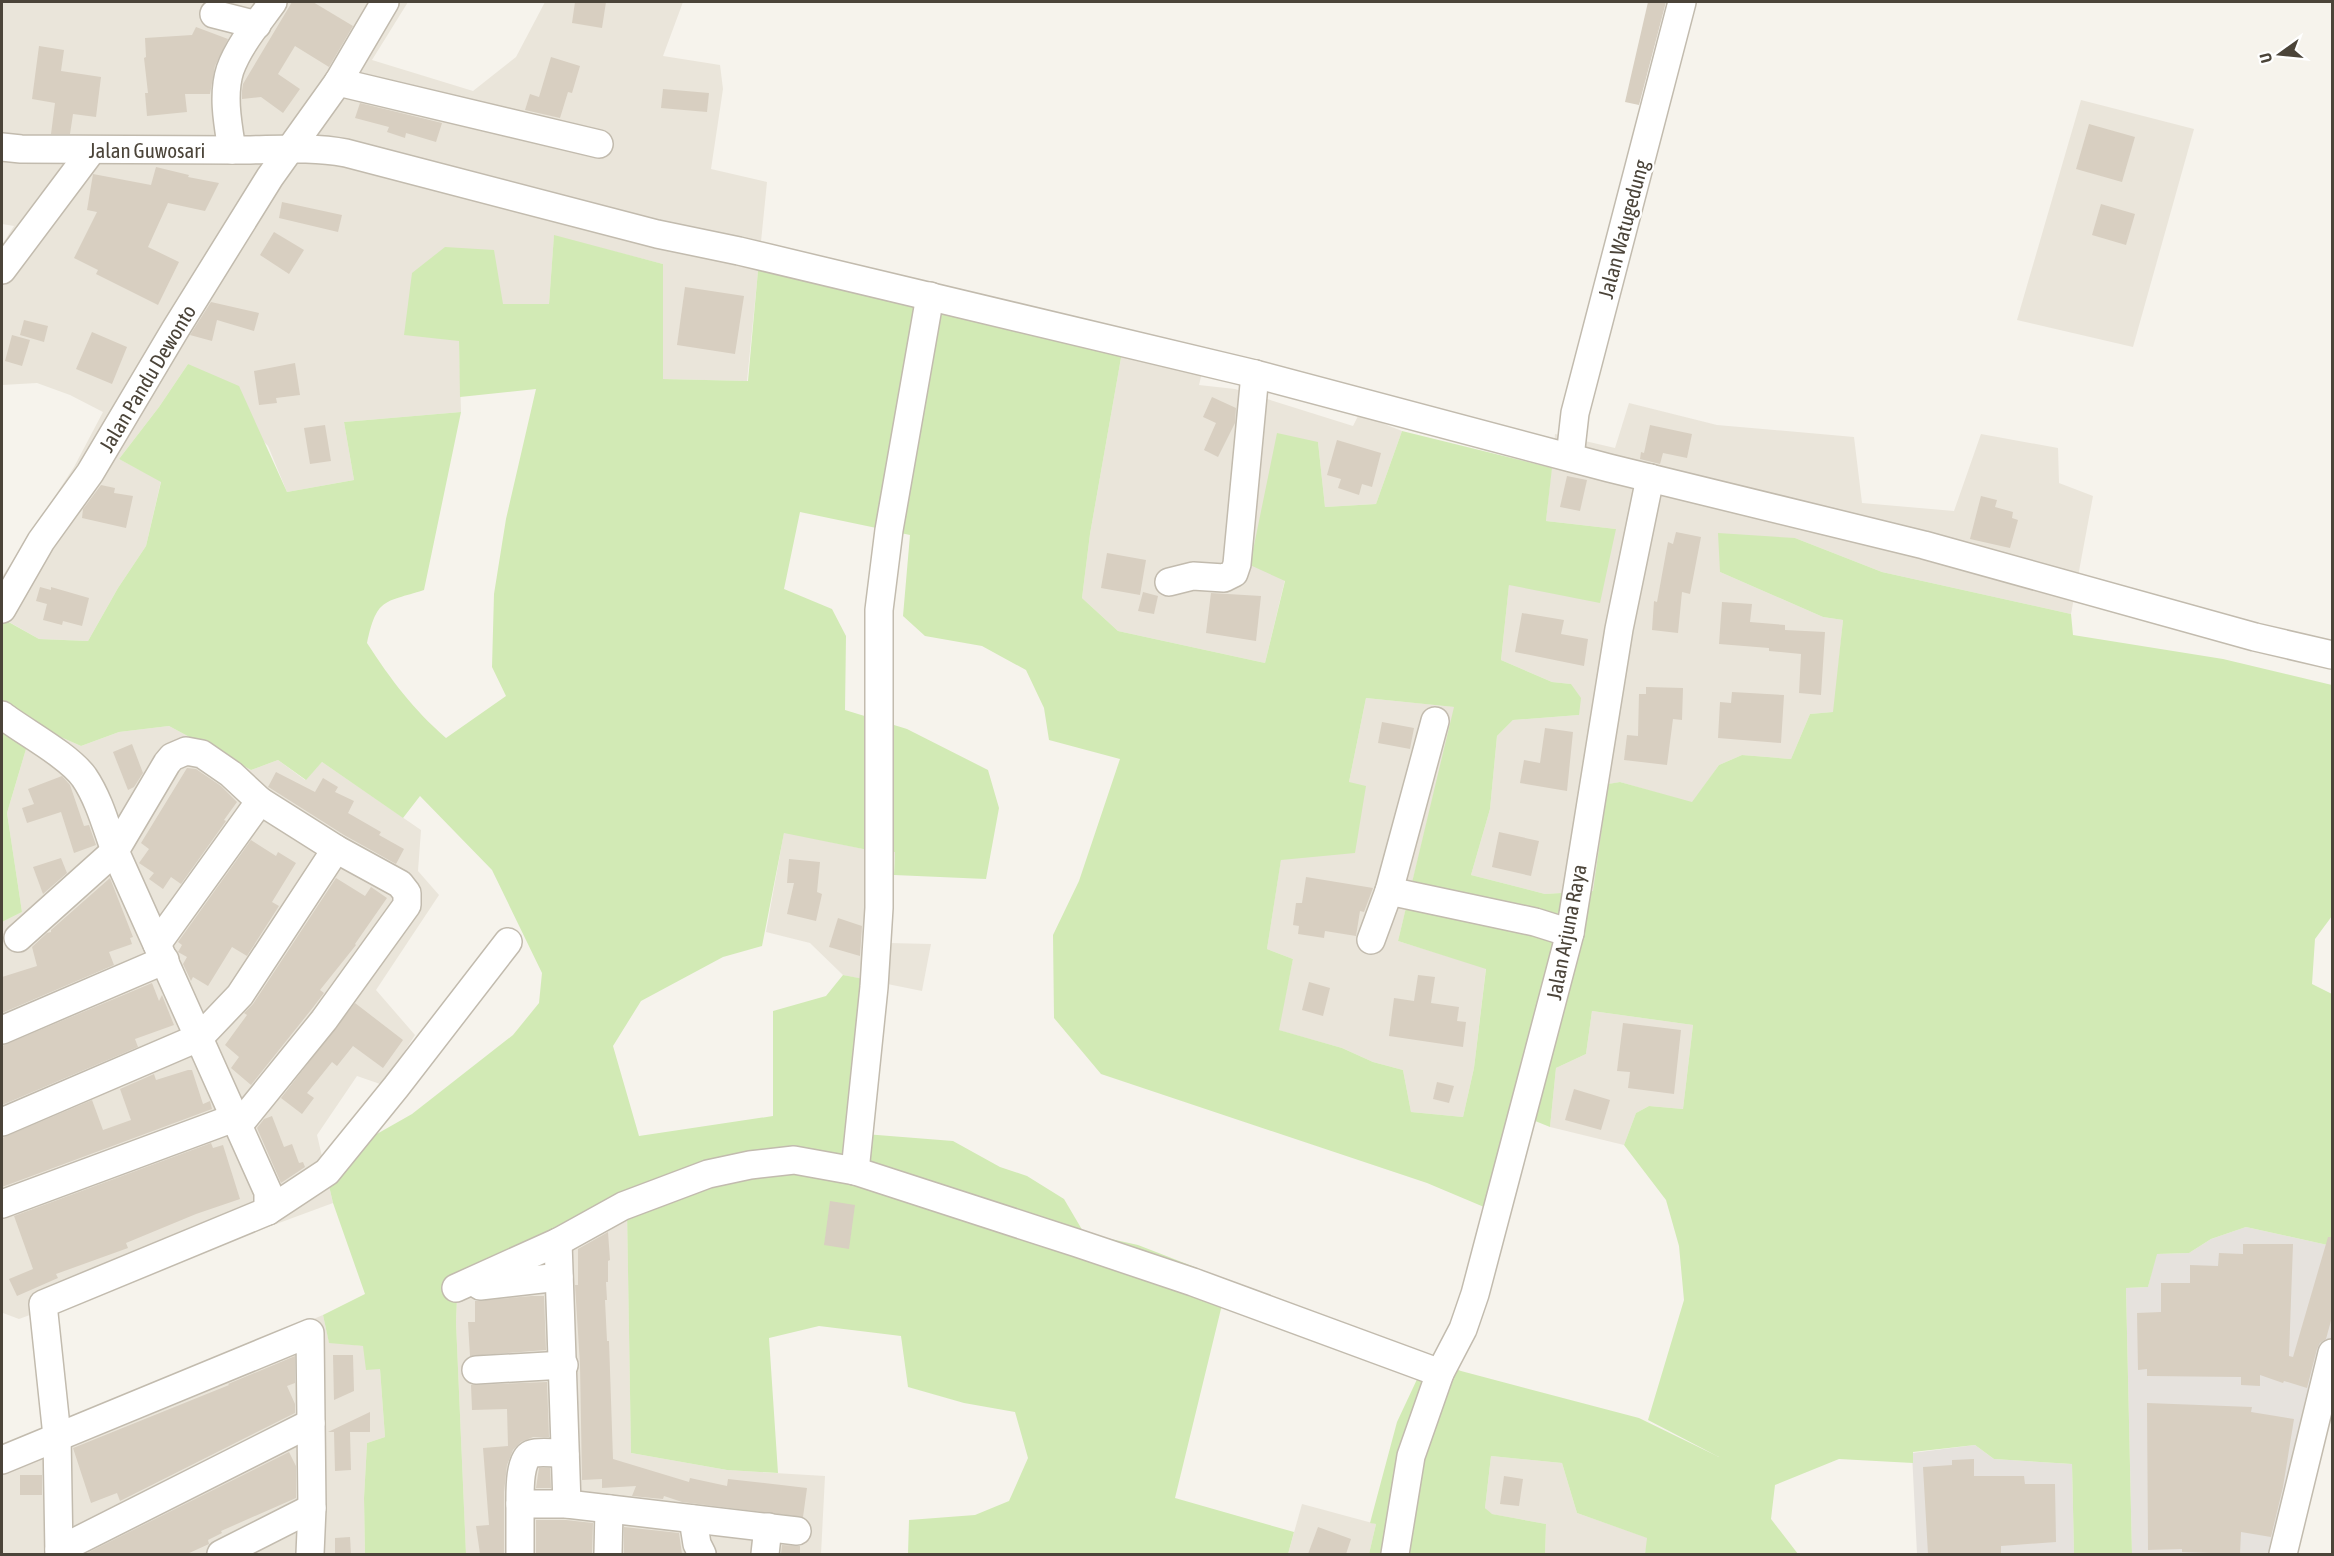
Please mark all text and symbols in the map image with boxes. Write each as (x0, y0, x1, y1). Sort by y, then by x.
north arrow (2250, 24, 2310, 84)
text: U (2256, 51, 2275, 65)
street label: Jalan Guwosari (89, 138, 205, 162)
street label: Jalan Watugedung (1593, 157, 1653, 301)
street label: Jalan Pandu Dewonto (94, 300, 200, 456)
street label: Jalan Arjuna Raya (1541, 862, 1591, 1002)

